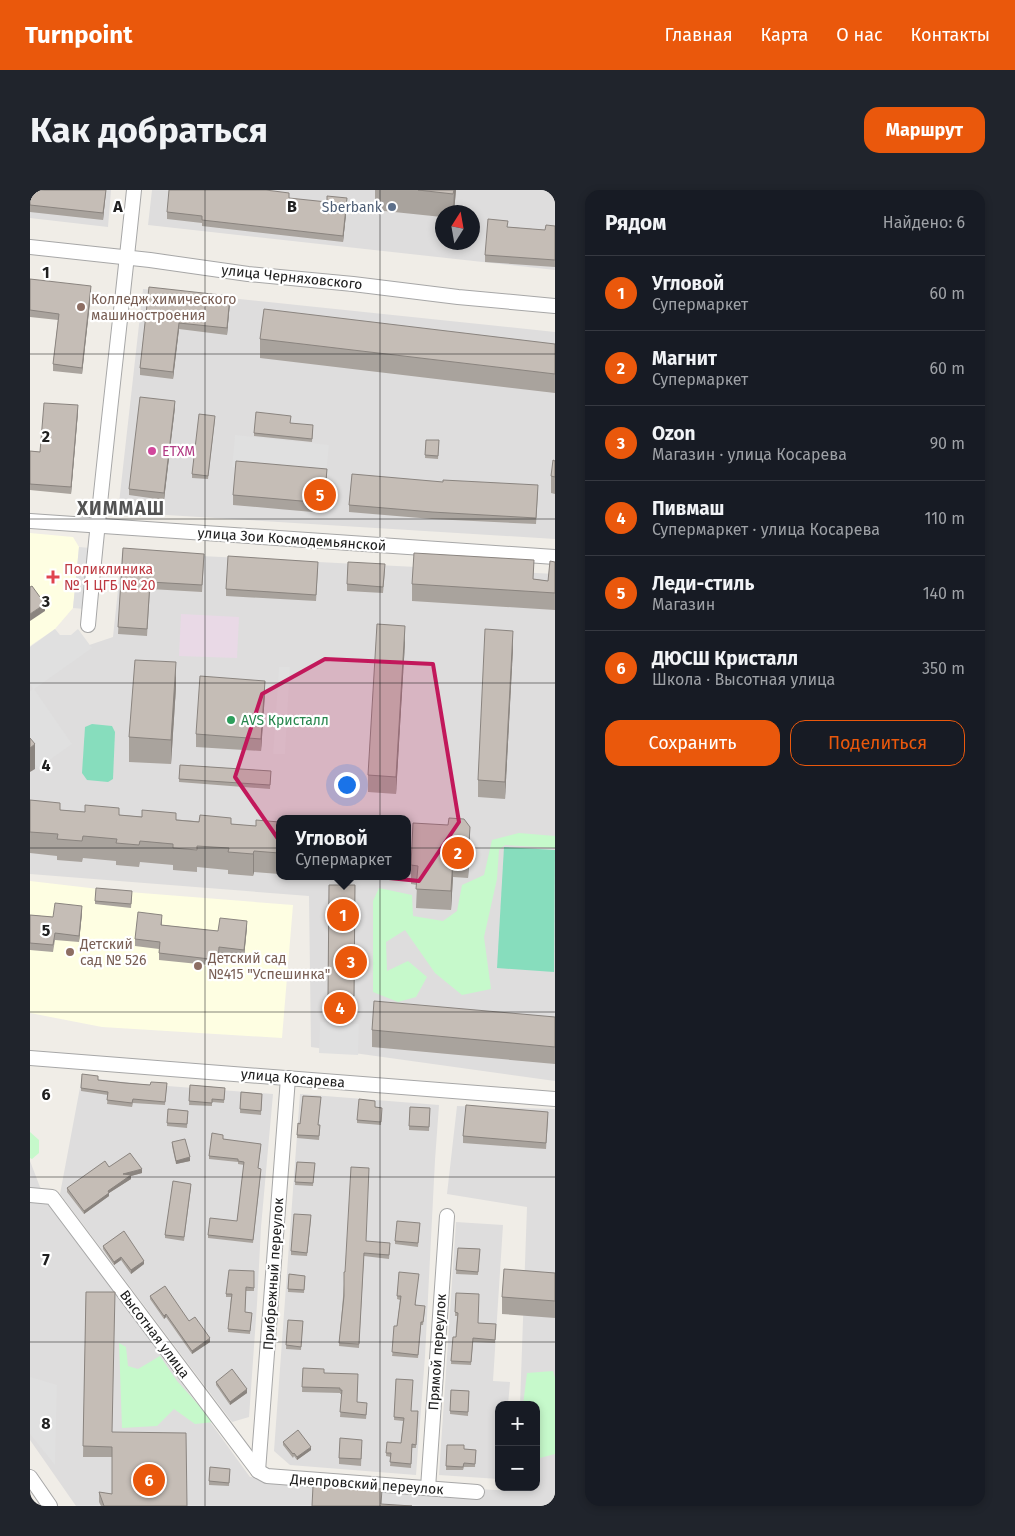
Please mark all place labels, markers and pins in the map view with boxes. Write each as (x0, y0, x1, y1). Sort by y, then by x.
place label: Sberbank (322, 199, 383, 216)
marker: Sberbank (386, 201, 398, 213)
place label: Колледж химического машиностроения (91, 291, 236, 324)
marker: Колледж химического машиностроения (75, 301, 87, 313)
place label: ЕТХМ (162, 443, 195, 460)
marker: ЕТХМ (146, 445, 158, 457)
pin: 5 (304, 476, 336, 514)
place label: Поликлиника № 1 ЦГБ № 20 (64, 561, 156, 594)
marker: Поликлиника № 1 ЦГБ № 20 (46, 570, 60, 584)
place label: AVS Кристалл (241, 712, 329, 729)
marker: AVS Кристалл (225, 714, 237, 726)
pin: 2 (442, 834, 474, 872)
pin: 1 (327, 896, 359, 934)
place label: Детcкий сад № 526 (79, 936, 146, 969)
pin: 3 (335, 943, 367, 981)
marker: Детcкий сад № 526 (64, 946, 76, 958)
place label: Детский сад №415 "Успешинка" (207, 950, 330, 983)
marker: Детский сад №415 "Успешинка" (192, 960, 204, 972)
pin: 4 (324, 989, 356, 1027)
pin: 6 (133, 1461, 165, 1499)

